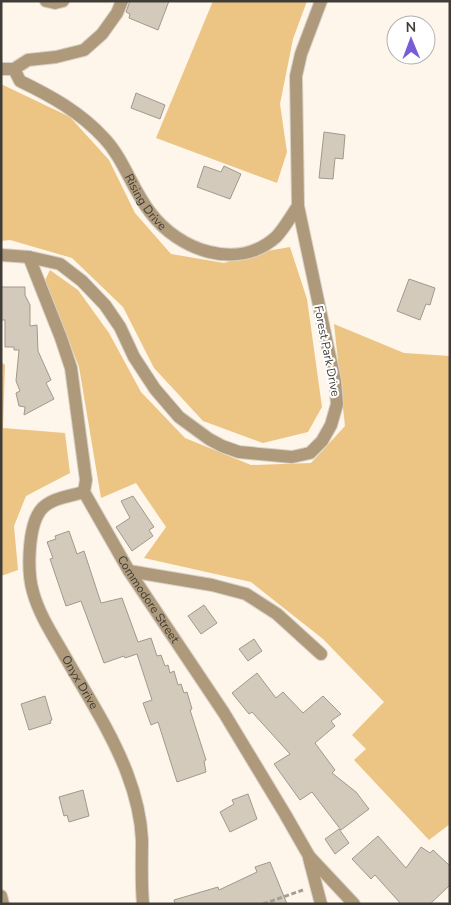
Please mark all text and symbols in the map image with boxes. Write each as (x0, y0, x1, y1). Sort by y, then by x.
north arrow (386, 15, 436, 65)
text: N (405, 18, 416, 37)
street label: Rising Drive (121, 171, 170, 234)
street label: Forest Park Drive (310, 304, 344, 398)
street label: Commodore Street (114, 553, 183, 647)
street label: Onyx Drive (58, 652, 102, 712)

